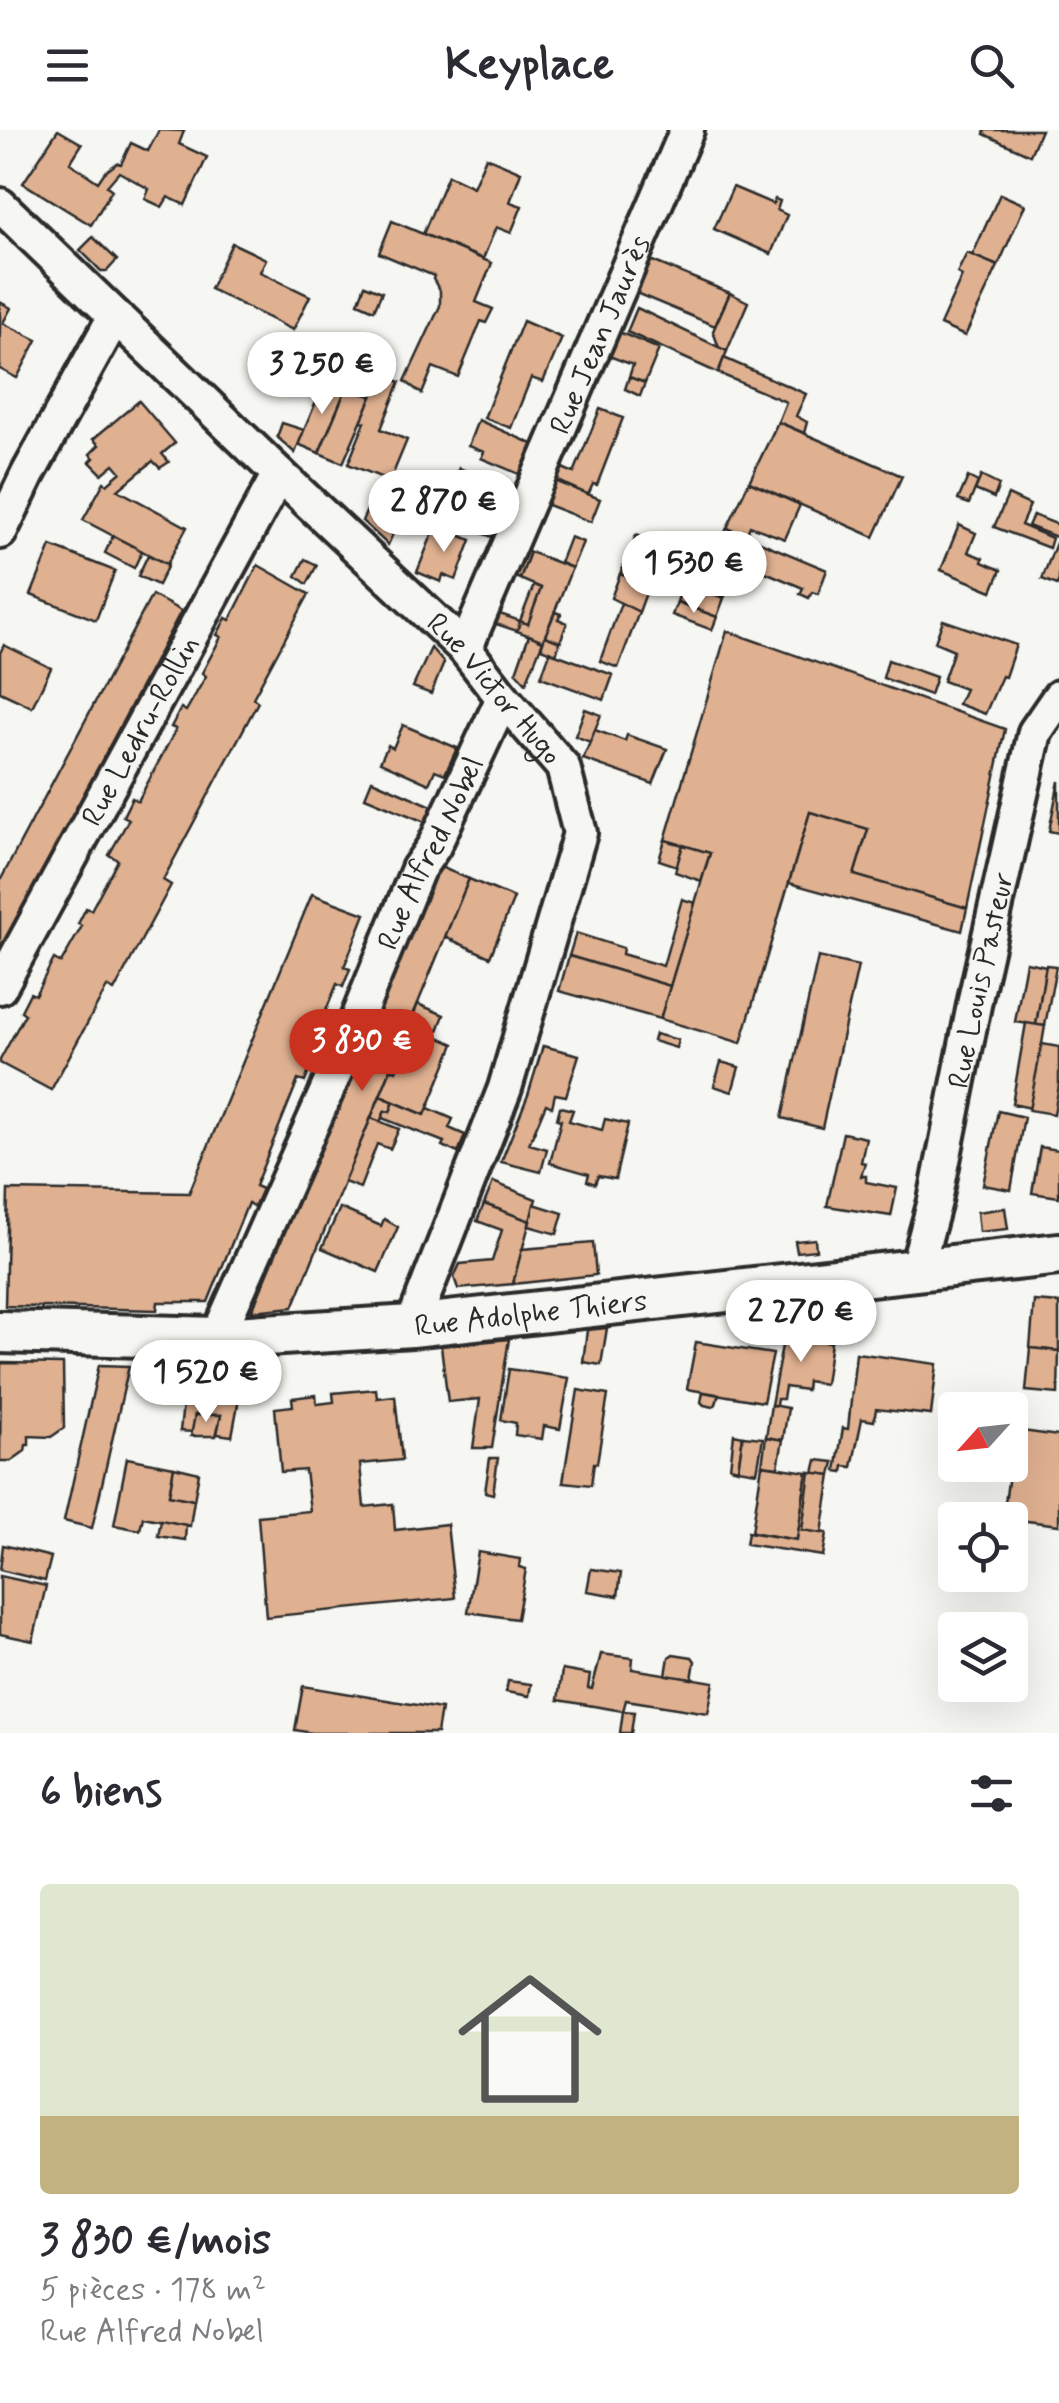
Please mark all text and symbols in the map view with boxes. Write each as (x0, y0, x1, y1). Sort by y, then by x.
text: Keyplace (445, 36, 614, 95)
icon: menu (40, 38, 95, 93)
icon: search (964, 38, 1019, 93)
street label: Rue Jean Jaurès (541, 230, 661, 440)
pin: 3 250 € (230, 332, 414, 417)
text: 3 250 € (269, 343, 375, 385)
pin: 2 870 € (352, 470, 536, 555)
text: 2 870 € (390, 481, 498, 523)
pin: 1 530 € (602, 531, 786, 616)
text: 1 530 € (644, 542, 744, 584)
street label: Rue Victor Hugo (417, 605, 570, 773)
street label: Rue Ledru-Rollin (73, 629, 209, 833)
street label: Rue Alfred Nobel (369, 751, 494, 956)
street label: Rue Louis Pasteur (940, 869, 1024, 1092)
pin: 3 830 € (270, 1009, 454, 1094)
text: 3 830 € (311, 1020, 413, 1062)
pin: 2 270 € (709, 1280, 893, 1365)
street label: Rue Adolphe Thiers (413, 1282, 649, 1347)
text: 2 270 € (748, 1291, 854, 1333)
pin: 1 520 € (114, 1340, 298, 1425)
text: 1 520 € (153, 1351, 259, 1393)
north arrow (938, 1392, 1028, 1482)
map controls (938, 1392, 1028, 1702)
button: locate (938, 1502, 1028, 1592)
button: layers (938, 1612, 1028, 1702)
text: 6 biens (40, 1766, 162, 1821)
icon: filters (964, 1766, 1019, 1821)
icon: home (440, 1949, 620, 2129)
text: 3 830 €/mois (40, 2214, 271, 2269)
text: 5 pièces · 178 m² (40, 2269, 266, 2311)
text: Rue Alfred Nobel (40, 2311, 264, 2353)

